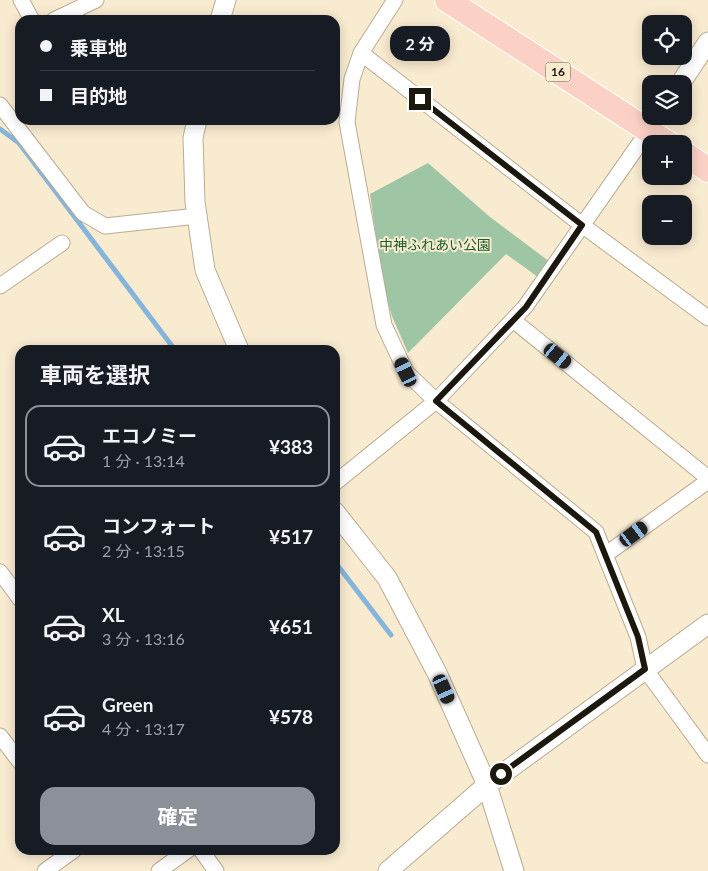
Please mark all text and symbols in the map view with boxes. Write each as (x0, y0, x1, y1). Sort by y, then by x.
map controls (642, 15, 692, 245)
button: locate (642, 15, 692, 65)
callout: 2 分 (390, 27, 450, 62)
text: 2 分 (405, 34, 435, 53)
text: 乗車地 (70, 36, 127, 59)
road number: 16 (546, 62, 570, 82)
button: layers (642, 75, 692, 125)
text: 目的地 (70, 84, 127, 107)
route end (409, 88, 431, 110)
button: + (642, 135, 692, 185)
button: − (642, 195, 692, 245)
park label: 中神ふれあい公園 (379, 236, 491, 253)
car (541, 341, 574, 371)
car (392, 355, 419, 389)
text: 車両を選択 (40, 361, 150, 388)
icon: car (42, 424, 87, 469)
text: エコノミー (102, 424, 197, 447)
text: ¥383 (269, 435, 313, 458)
text: 1 分 · 13:14 (102, 451, 185, 470)
icon: car (42, 514, 87, 559)
text: コンフォート (102, 514, 215, 537)
car (617, 519, 650, 549)
text: ¥517 (269, 525, 313, 548)
text: 2 分 · 13:15 (102, 541, 185, 560)
text: XL (102, 603, 125, 626)
icon: car (42, 604, 87, 649)
text: ¥651 (269, 615, 313, 638)
text: 3 分 · 13:16 (102, 629, 185, 648)
car (431, 672, 456, 706)
text: Green (102, 693, 153, 716)
icon: car (42, 694, 87, 739)
text: ¥578 (269, 705, 313, 728)
text: 4 分 · 13:17 (102, 719, 185, 738)
route start (490, 763, 512, 785)
button: 確定 (40, 787, 315, 845)

